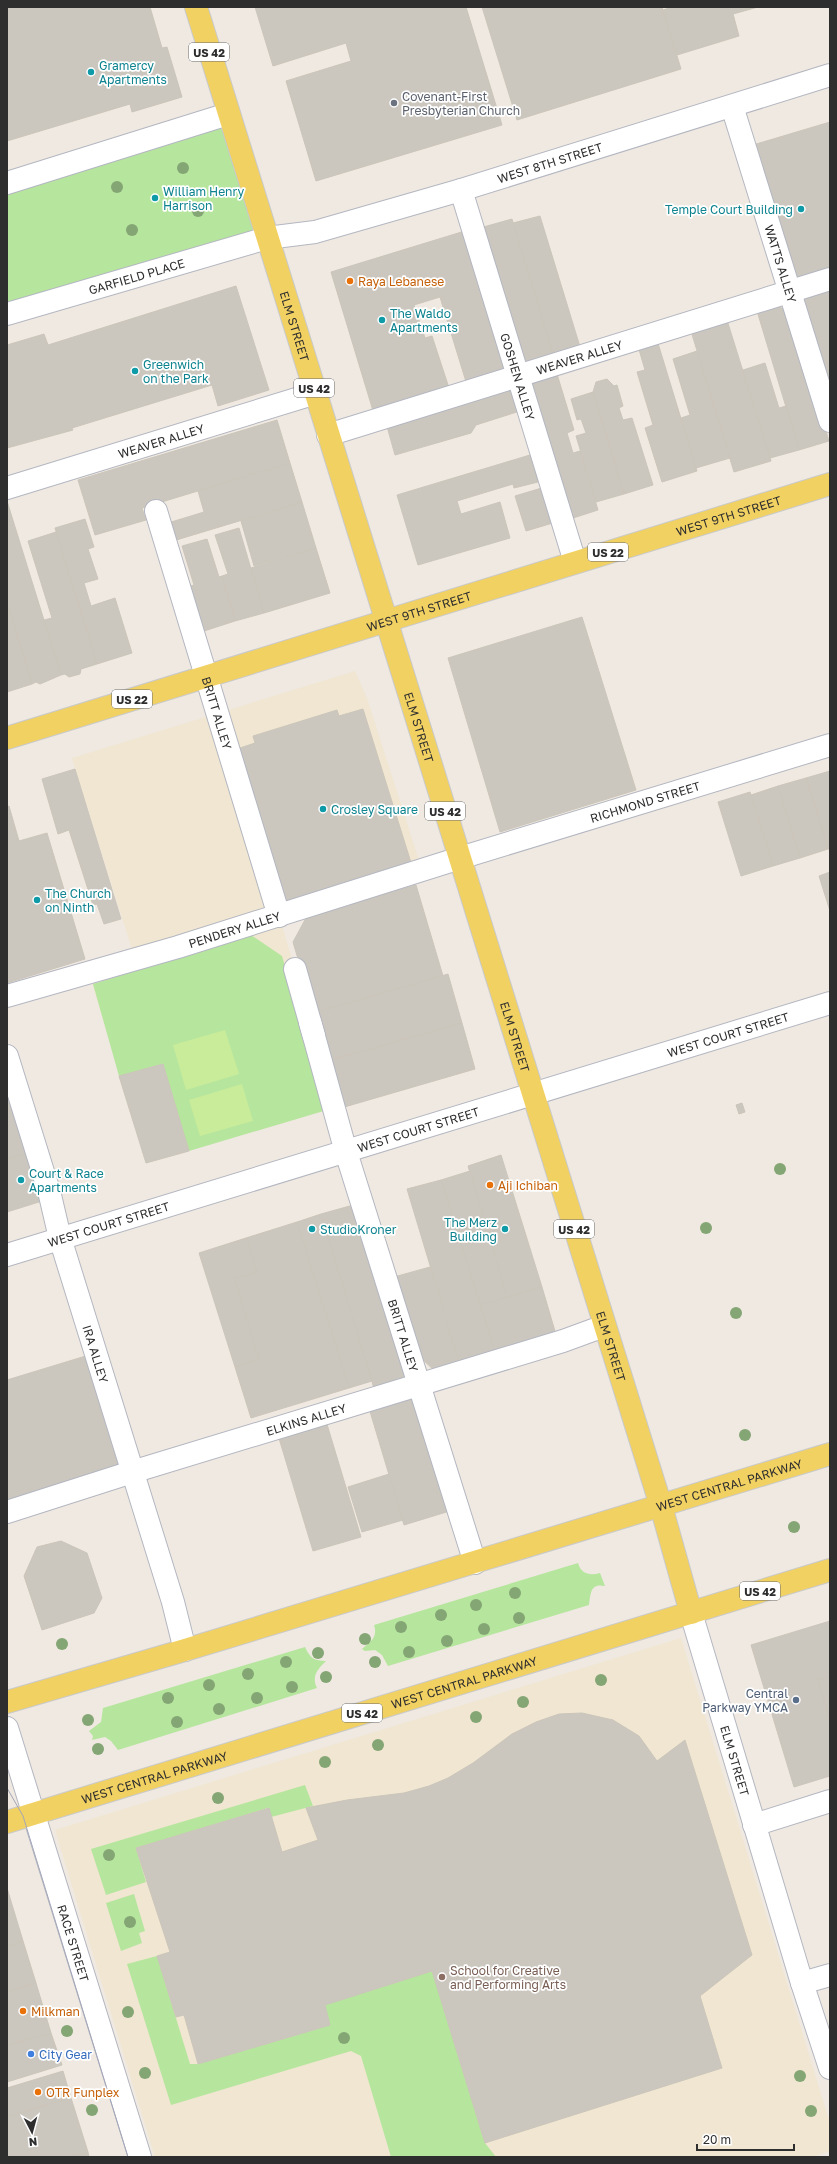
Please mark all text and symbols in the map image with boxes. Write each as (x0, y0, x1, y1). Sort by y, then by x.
road number: US 42 (189, 43, 229, 61)
place label: Gramercy Apartments (99, 58, 167, 87)
marker: Gramercy Apartments (86, 67, 96, 77)
place label: Covenant-First Presbyterian Church (402, 89, 520, 118)
marker: Covenant-First Presbyterian Church (389, 98, 399, 108)
street label: WEST 8TH STREET (495, 139, 605, 186)
place label: William Henry Harrison (163, 184, 245, 213)
marker: William Henry Harrison (150, 193, 160, 203)
place label: Temple Court Building (665, 202, 793, 217)
marker: Temple Court Building (796, 204, 806, 214)
street label: WATTS ALLEY (762, 223, 800, 305)
street label: GARFIELD PLACE (87, 255, 186, 297)
place label: Raya Lebanese (358, 274, 444, 289)
marker: Raya Lebanese (345, 276, 355, 286)
street label: ELM STREET (277, 289, 313, 364)
place label: The Waldo Apartments (390, 306, 458, 335)
marker: The Waldo Apartments (377, 315, 387, 325)
street label: GOSHEN ALLEY (498, 331, 539, 422)
street label: WEAVER ALLEY (534, 336, 624, 377)
place label: Greenwich on the Park (143, 357, 209, 386)
marker: Greenwich on the Park (130, 366, 140, 376)
road number: US 42 (294, 379, 334, 397)
street label: WEAVER ALLEY (116, 420, 206, 461)
street label: WEST 9TH STREET (674, 492, 783, 539)
road number: US 22 (588, 543, 628, 561)
street label: WEST 9TH STREET (364, 587, 474, 634)
street label: BRITT ALLEY (199, 675, 236, 751)
road number: US 22 (112, 690, 152, 708)
street label: ELM STREET (401, 690, 438, 765)
street label: RICHMOND STREET (588, 777, 702, 825)
place label: Crosley Square (331, 802, 418, 817)
road number: US 42 (425, 802, 465, 820)
marker: Crosley Square (318, 804, 328, 814)
place label: The Church on Ninth (45, 886, 111, 915)
marker: The Church on Ninth (32, 895, 42, 905)
street label: PENDERY ALLEY (187, 908, 282, 951)
street label: ELM STREET (497, 1000, 534, 1074)
street label: WEST COURT STREET (665, 1008, 791, 1060)
street label: WEST COURT STREET (355, 1103, 481, 1155)
place label: Court & Race Apartments (29, 1166, 104, 1195)
marker: Court & Race Apartments (16, 1175, 26, 1185)
place label: Aji Ichiban (498, 1178, 558, 1193)
marker: Aji Ichiban (485, 1180, 495, 1190)
street label: WEST COURT STREET (46, 1198, 172, 1250)
place label: The Merz Building (444, 1215, 497, 1244)
road number: US 42 (554, 1220, 594, 1238)
place label: StudioKroner (320, 1222, 397, 1237)
marker: StudioKroner (307, 1224, 317, 1234)
marker: The Merz Building (500, 1224, 510, 1234)
street label: BRITT ALLEY (385, 1297, 422, 1374)
street label: ELM STREET (593, 1309, 630, 1384)
street label: IRA ALLEY (80, 1323, 112, 1385)
street label: ELKINS ALLEY (264, 1400, 348, 1438)
street label: WEST CENTRAL PARKWAY (654, 1455, 804, 1514)
road number: US 42 (740, 1582, 780, 1600)
street label: WEST CENTRAL PARKWAY (389, 1653, 539, 1711)
place label: Central Parkway YMCA (702, 1686, 788, 1715)
marker: Central Parkway YMCA (791, 1695, 801, 1705)
road number: US 42 (342, 1704, 382, 1722)
street label: ELM STREET (718, 1723, 753, 1798)
street label: WEST CENTRAL PARKWAY (79, 1747, 229, 1806)
street label: RACE STREET (55, 1903, 93, 1984)
place label: School for Creative and Performing Arts (450, 1963, 566, 1992)
marker: School for Creative and Performing Arts (437, 1972, 447, 1982)
place label: Milkman (31, 2004, 80, 2019)
marker: Milkman (18, 2006, 28, 2016)
place label: City Gear (39, 2047, 92, 2062)
marker: City Gear (26, 2049, 36, 2059)
place label: OTR Funplex (46, 2085, 120, 2100)
marker: OTR Funplex (33, 2087, 43, 2097)
north arrow (12, 2112, 52, 2152)
scale bar (697, 2126, 794, 2152)
text: 20 m (703, 2132, 731, 2147)
text: N (28, 2136, 38, 2149)

